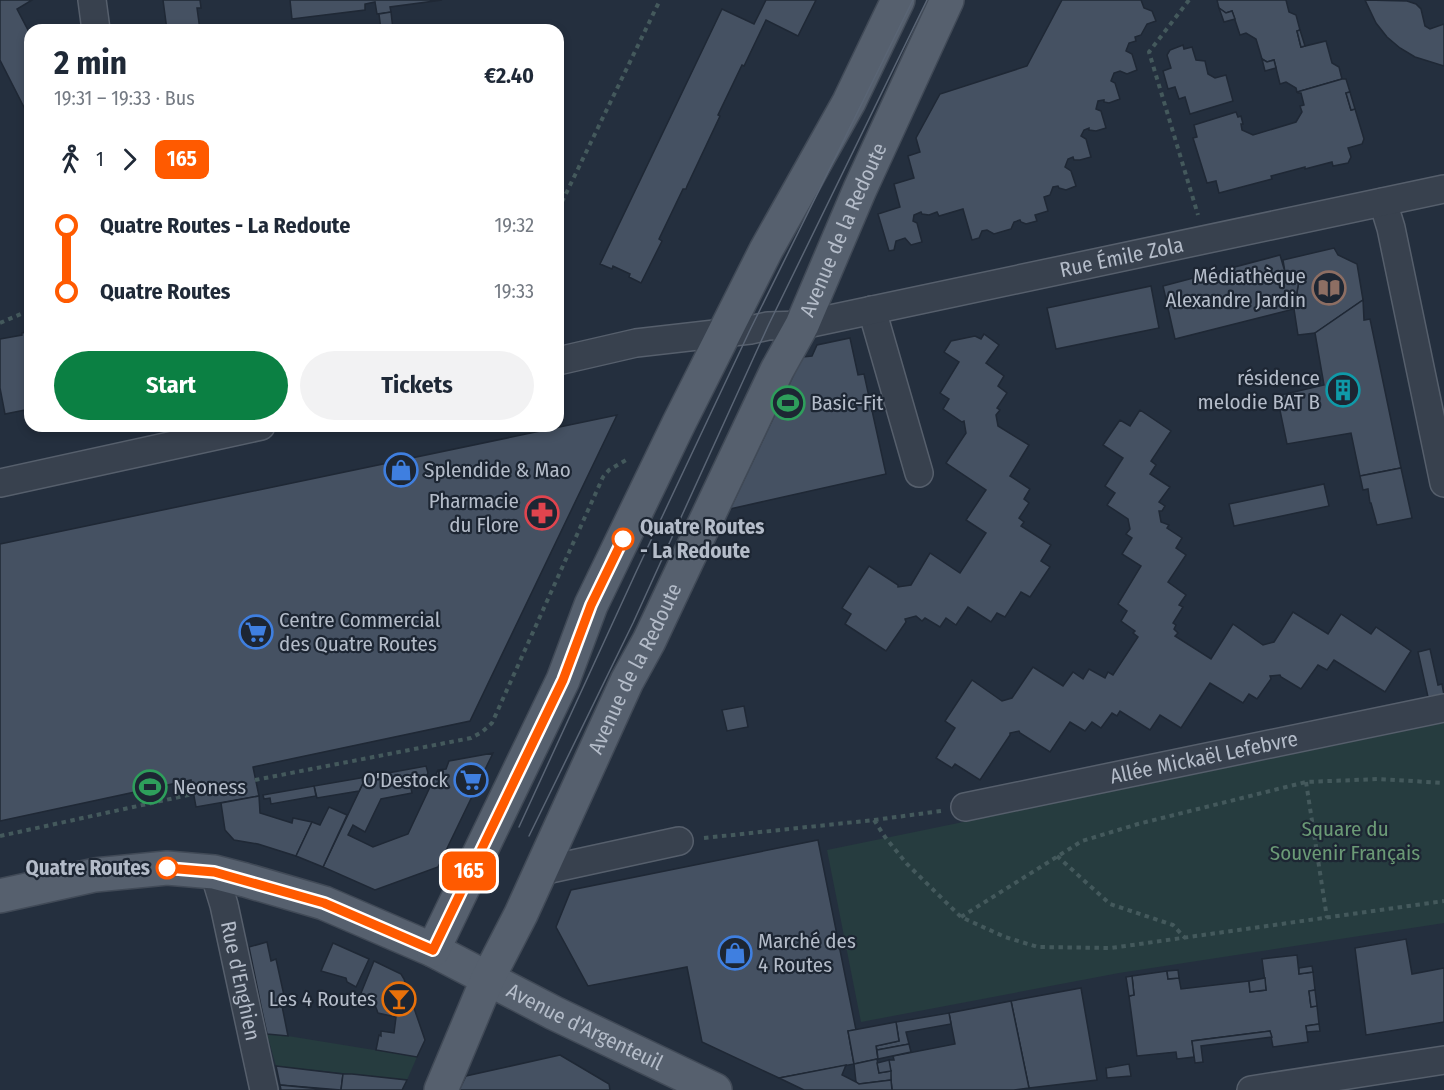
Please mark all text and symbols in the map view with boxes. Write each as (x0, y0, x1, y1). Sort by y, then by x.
text: 2 min (54, 43, 127, 83)
text: €2.40 (484, 62, 534, 89)
text: 19:31 – 19:33 · Bus (54, 86, 195, 110)
street label: Avenue de la Redoute (794, 139, 892, 321)
icon: walk (54, 143, 87, 176)
icon: forward (113, 143, 146, 176)
text: 165 (167, 146, 197, 172)
text: 1 (96, 147, 104, 171)
text: Quatre Routes - La Redoute (100, 212, 350, 239)
text: 19:32 (494, 213, 534, 237)
street label: Rue Émile Zola (1057, 232, 1186, 283)
place label: Médiathèque Alexandre Jardin (1165, 263, 1306, 313)
library icon: Médiathèque Alexandre Jardin (1311, 270, 1347, 306)
text: Quatre Routes (100, 278, 230, 305)
text: 19:33 (494, 279, 534, 303)
button: Start (54, 351, 288, 420)
button: Tickets (300, 351, 534, 420)
place label: résidence melodie BAT B (1198, 365, 1320, 415)
building icon: résidence melodie BAT B (1325, 372, 1361, 408)
sports icon: Basic-Fit (770, 385, 806, 421)
place label: Basic-Fit (811, 390, 884, 416)
shop icon: Splendide & Mao (383, 452, 419, 488)
place label: Splendide & Mao (424, 457, 571, 483)
place label: Pharmacie du Flore (429, 488, 519, 538)
pharmacy icon: Pharmacie du Flore (524, 495, 560, 531)
place label: Quatre Routes - La Redoute (640, 514, 765, 564)
marker: Quatre Routes - La Redoute (612, 528, 634, 550)
street label: Avenue de la Redoute (582, 579, 687, 758)
place label: Centre Commercial des Quatre Routes (279, 607, 441, 657)
supermarket icon: Centre Commercial des Quatre Routes (238, 614, 274, 650)
street label: Allée Mickaël Lefebvre (1108, 726, 1300, 790)
supermarket icon: O'Destock (453, 762, 489, 798)
place label: O'Destock (363, 767, 448, 793)
sports icon: Neoness (132, 769, 168, 805)
place label: Neoness (173, 774, 246, 800)
park label: Square du Souvenir Français (1270, 816, 1420, 866)
line badge: 165 (434, 852, 504, 890)
place label: Quatre Routes (25, 855, 150, 881)
marker: Quatre Routes (156, 857, 178, 879)
text: 165 (454, 858, 484, 884)
street label: Rue d'Enghien (215, 919, 266, 1043)
place label: Marché des 4 Routes (758, 928, 856, 978)
shop icon: Marché des 4 Routes (717, 935, 753, 971)
street label: Avenue d'Argenteuil (502, 978, 668, 1076)
bar icon: Les 4 Routes (381, 981, 417, 1017)
place label: Les 4 Routes (269, 986, 376, 1012)

